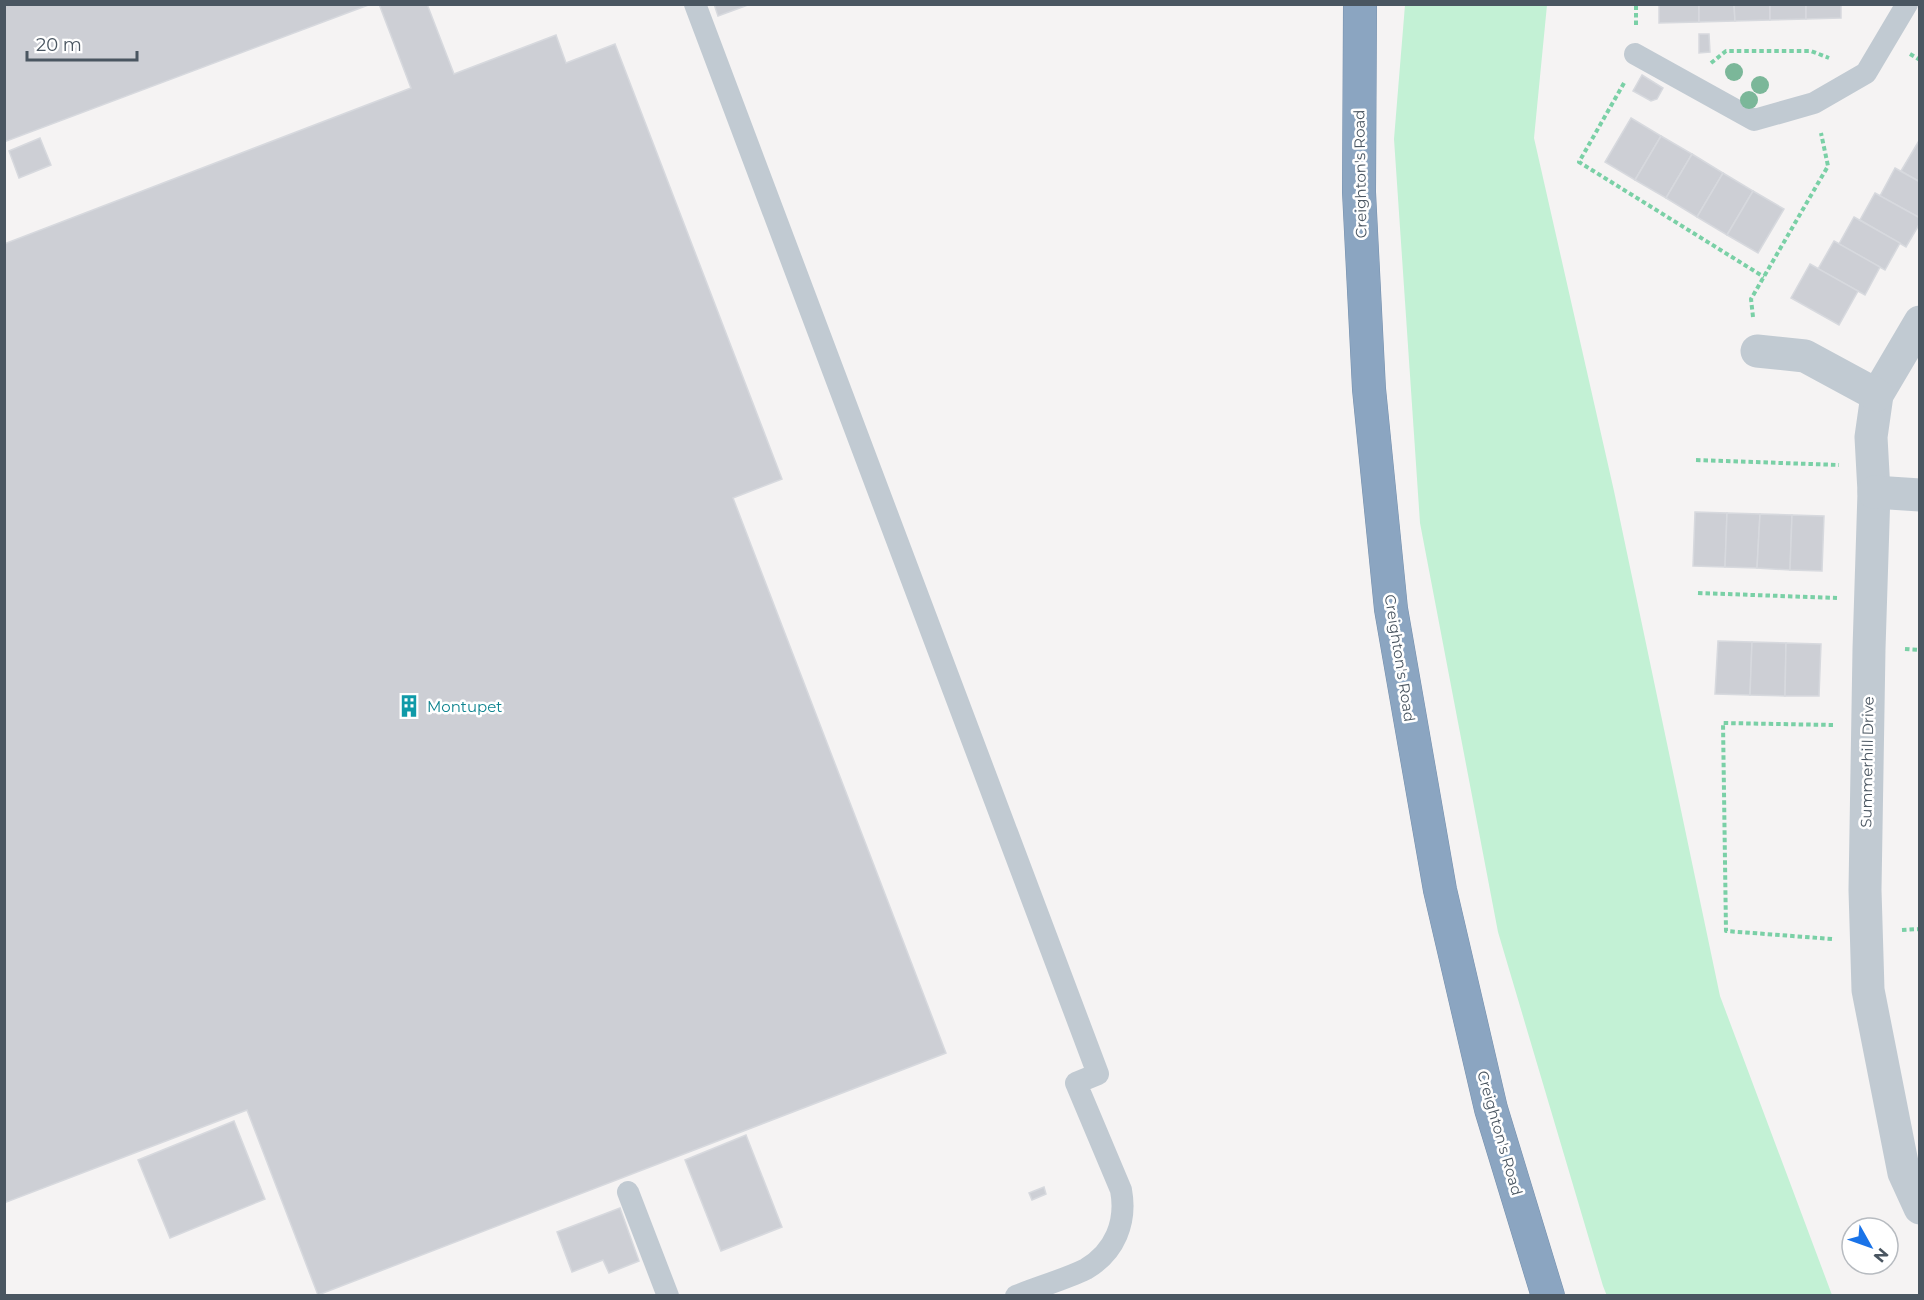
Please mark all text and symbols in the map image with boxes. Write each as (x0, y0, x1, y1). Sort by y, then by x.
scale bar (27, 24, 136, 62)
text: 20 m (36, 34, 82, 56)
street label: Creighton's Road (1349, 109, 1371, 239)
street label: Creighton's Road (1381, 593, 1419, 723)
building icon: Montupet (396, 693, 422, 719)
street label: Summerhill Drive (1856, 696, 1878, 828)
place label: Montupet (427, 697, 502, 716)
street label: Creighton's Road (1473, 1068, 1527, 1198)
north arrow (1840, 1216, 1900, 1276)
text: N (1870, 1244, 1893, 1266)

